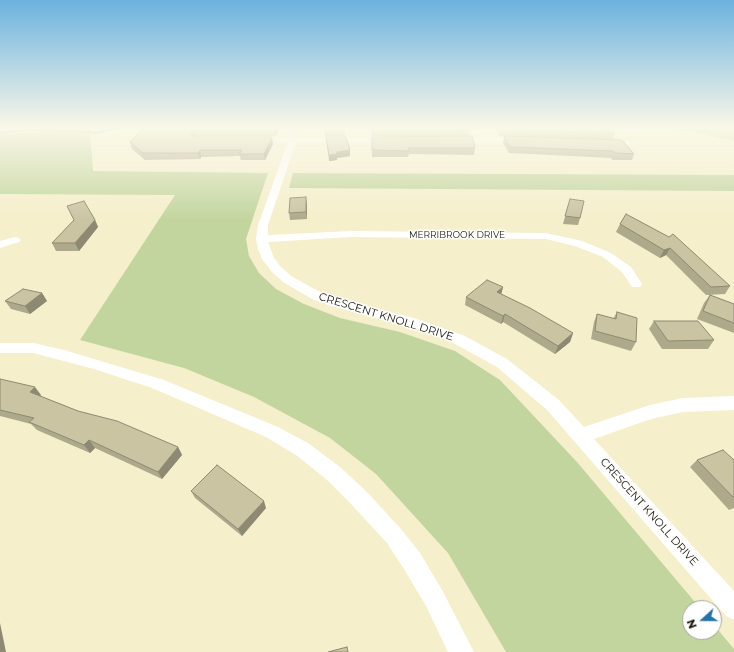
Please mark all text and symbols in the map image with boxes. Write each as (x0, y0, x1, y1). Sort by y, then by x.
street label: MERRIBROOK DRIVE (409, 230, 505, 240)
street label: CRESCENT KNOLL DRIVE (317, 290, 455, 344)
street label: CRESCENT KNOLL DRIVE (597, 456, 701, 568)
north arrow (682, 600, 722, 640)
text: N (684, 617, 700, 631)

